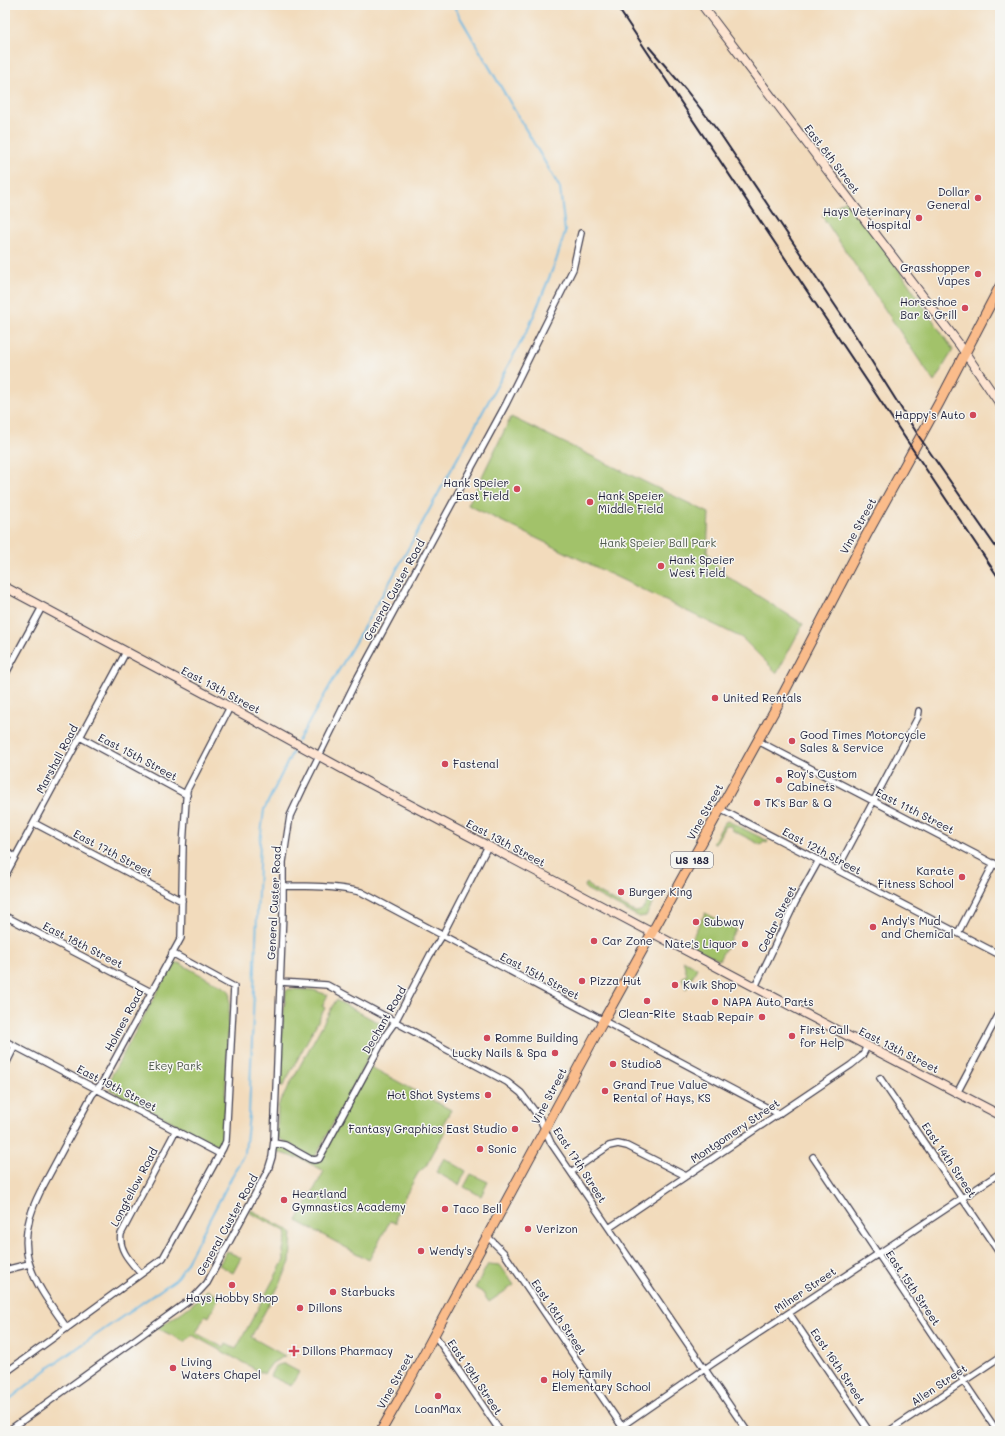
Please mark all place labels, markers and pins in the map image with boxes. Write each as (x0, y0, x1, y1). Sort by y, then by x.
place label: Dollar General (927, 184, 970, 212)
marker: Dollar General (973, 193, 983, 203)
place label: Hays Veterinary Hospital (823, 204, 911, 232)
marker: Hays Veterinary Hospital (914, 213, 924, 223)
place label: Grasshopper Vapes (900, 260, 970, 288)
marker: Grasshopper Vapes (973, 269, 983, 279)
place label: Horseshoe Bar & Grill (900, 294, 957, 322)
marker: Horseshoe Bar & Grill (960, 303, 970, 313)
place label: Happy's Auto (895, 407, 965, 422)
marker: Happy's Auto (968, 410, 978, 420)
place label: Hank Speier East Field (443, 475, 509, 503)
marker: Hank Speier East Field (512, 484, 522, 494)
place label: Hank Speier Middle Field (598, 488, 664, 516)
marker: Hank Speier Middle Field (585, 497, 595, 507)
place label: Hank Speier West Field (669, 552, 735, 580)
marker: Hank Speier West Field (656, 561, 666, 571)
place label: United Rentals (723, 690, 802, 705)
marker: United Rentals (710, 693, 720, 703)
place label: Good Times Motorcycle Sales & Service (800, 727, 926, 755)
marker: Good Times Motorcycle Sales & Service (787, 736, 797, 746)
place label: Fastenal (453, 756, 499, 771)
marker: Fastenal (440, 759, 450, 769)
place label: Roy's Custom Cabinets (787, 766, 857, 794)
marker: Roy's Custom Cabinets (774, 775, 784, 785)
place label: TK's Bar & Q (765, 795, 832, 810)
marker: TK's Bar & Q (752, 798, 762, 808)
place label: Karate Fitness School (878, 863, 954, 891)
marker: Karate Fitness School (957, 872, 967, 882)
place label: Burger King (629, 884, 692, 899)
marker: Burger King (616, 887, 626, 897)
place label: Andy's Mud and Chemical (881, 913, 954, 941)
place label: Subway (704, 914, 745, 929)
marker: Subway (691, 917, 701, 927)
marker: Andy's Mud and Chemical (868, 922, 878, 932)
place label: Car Zone (602, 933, 653, 948)
marker: Car Zone (589, 936, 599, 946)
place label: Nate's Liquor (665, 936, 737, 951)
marker: Nate's Liquor (740, 939, 750, 949)
place label: Pizza Hut (590, 973, 642, 988)
marker: Pizza Hut (577, 976, 587, 986)
place label: Kwik Shop (683, 977, 737, 992)
marker: Kwik Shop (670, 980, 680, 990)
place label: NAPA Auto Parts (723, 994, 814, 1009)
marker: Clean-Rite (642, 996, 652, 1006)
marker: NAPA Auto Parts (710, 997, 720, 1007)
place label: Clean-Rite (618, 1006, 676, 1021)
place label: Staab Repair (682, 1009, 754, 1024)
marker: Staab Repair (757, 1012, 767, 1022)
place label: First Call for Help (800, 1022, 849, 1050)
place label: Romme Building (495, 1030, 578, 1045)
marker: First Call for Help (787, 1031, 797, 1041)
marker: Romme Building (482, 1033, 492, 1043)
place label: Lucky Nails & Spa (452, 1045, 547, 1060)
marker: Lucky Nails & Spa (550, 1048, 560, 1058)
place label: Studio8 (621, 1056, 662, 1071)
marker: Studio8 (608, 1059, 618, 1069)
place label: Grand True Value Rental of Hays, KS (613, 1077, 711, 1105)
marker: Grand True Value Rental of Hays, KS (600, 1086, 610, 1096)
place label: Hot Shot Systems (387, 1087, 480, 1102)
marker: Hot Shot Systems (483, 1090, 493, 1100)
place label: Fantasy Graphics East Studio (349, 1121, 507, 1136)
marker: Fantasy Graphics East Studio (510, 1124, 520, 1134)
place label: Sonic (488, 1141, 517, 1156)
marker: Sonic (475, 1144, 485, 1154)
place label: Heartland Gymnastics Academy (292, 1186, 406, 1214)
marker: Heartland Gymnastics Academy (279, 1195, 289, 1205)
place label: Taco Bell (453, 1201, 502, 1216)
marker: Taco Bell (440, 1204, 450, 1214)
place label: Verizon (536, 1221, 578, 1236)
marker: Verizon (523, 1224, 533, 1234)
place label: Wendy's (429, 1243, 472, 1258)
marker: Wendy's (416, 1246, 426, 1256)
marker: Hays Hobby Shop (227, 1280, 237, 1290)
place label: Starbucks (341, 1284, 395, 1299)
marker: Starbucks (328, 1287, 338, 1297)
place label: Hays Hobby Shop (186, 1290, 279, 1305)
place label: Dillons (308, 1300, 342, 1315)
marker: Dillons (295, 1303, 305, 1313)
place label: Dillons Pharmacy (302, 1343, 393, 1358)
marker: Dillons Pharmacy (289, 1346, 299, 1356)
place label: Living Waters Chapel (181, 1354, 261, 1382)
marker: Living Waters Chapel (168, 1363, 178, 1373)
place label: Holy Family Elementary School (552, 1366, 651, 1394)
marker: Holy Family Elementary School (539, 1375, 549, 1385)
marker: LoanMax (433, 1391, 443, 1401)
place label: LoanMax (415, 1401, 462, 1416)

